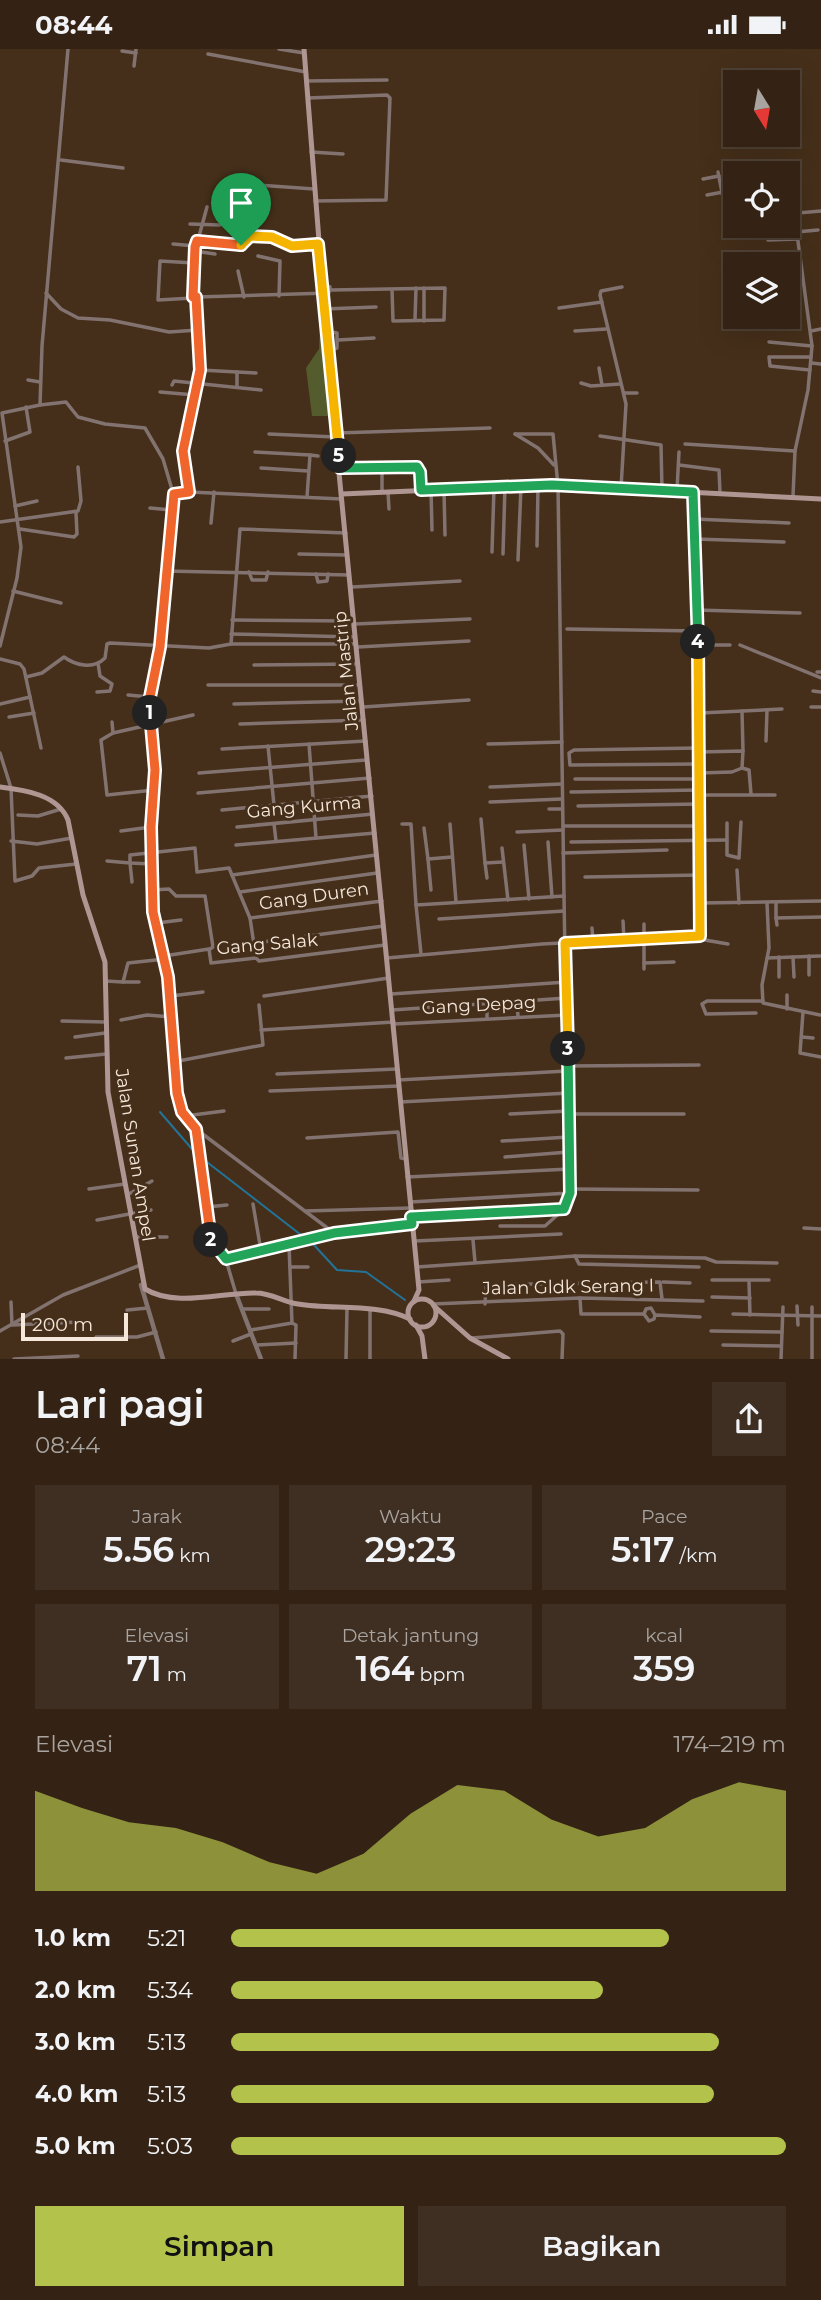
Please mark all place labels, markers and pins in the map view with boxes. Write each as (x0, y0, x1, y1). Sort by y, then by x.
pin (211, 173, 271, 245)
pin: 5 (322, 439, 356, 473)
pin: 4 (680, 625, 716, 659)
pin: 1 (132, 695, 168, 731)
pin: 3 (550, 1031, 586, 1067)
pin: 2 (194, 1223, 228, 1257)

